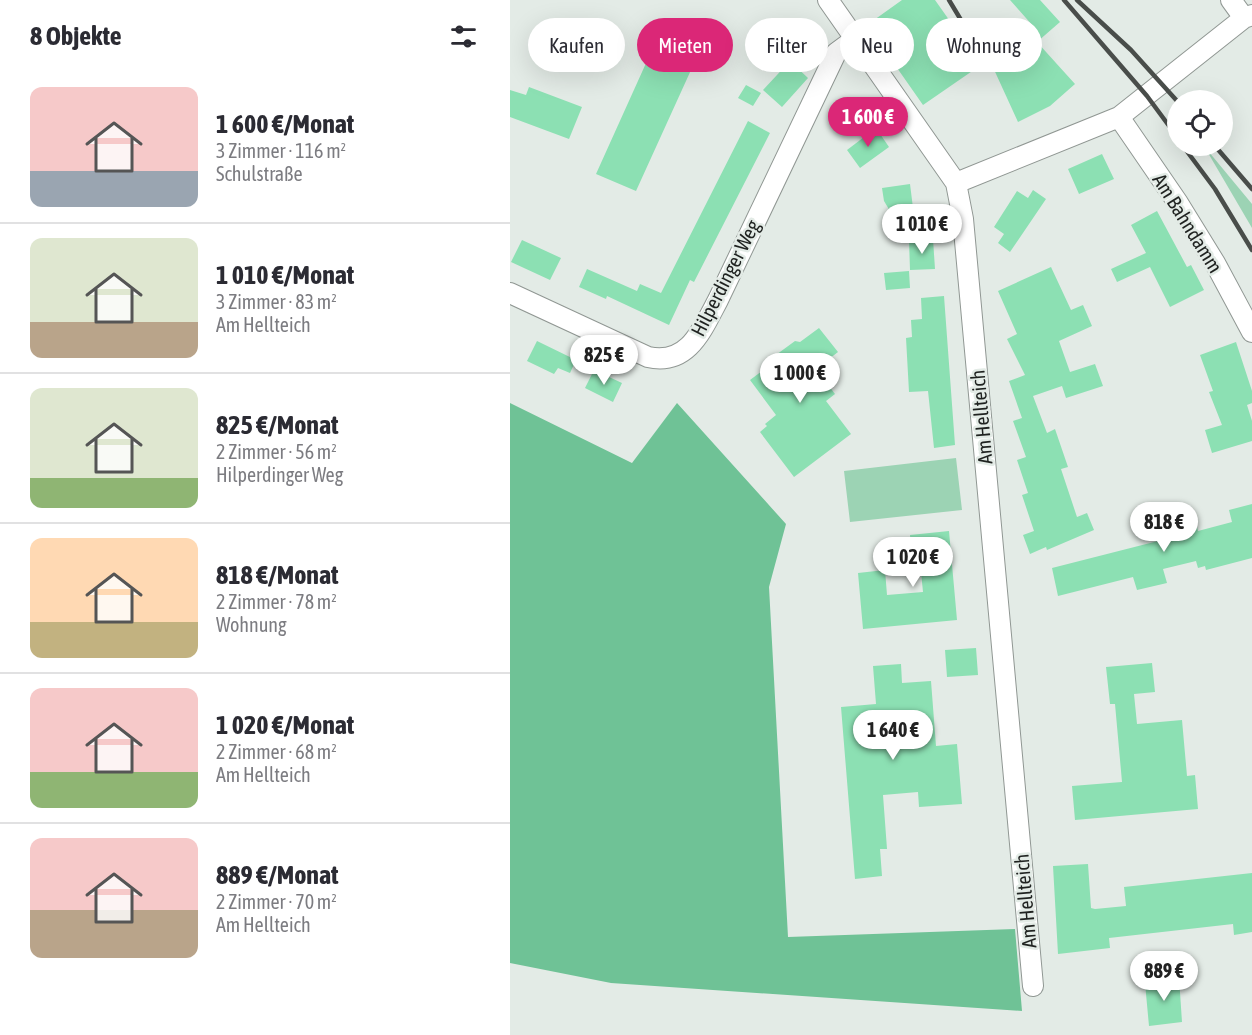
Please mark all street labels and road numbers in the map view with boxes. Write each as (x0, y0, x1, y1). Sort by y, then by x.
street label: Am Bahndamm (1148, 169, 1228, 277)
street label: Hilperdinger Weg (686, 216, 764, 340)
street label: Am Hellteich (965, 369, 997, 465)
street label: Am Hellteich (1009, 853, 1041, 949)

